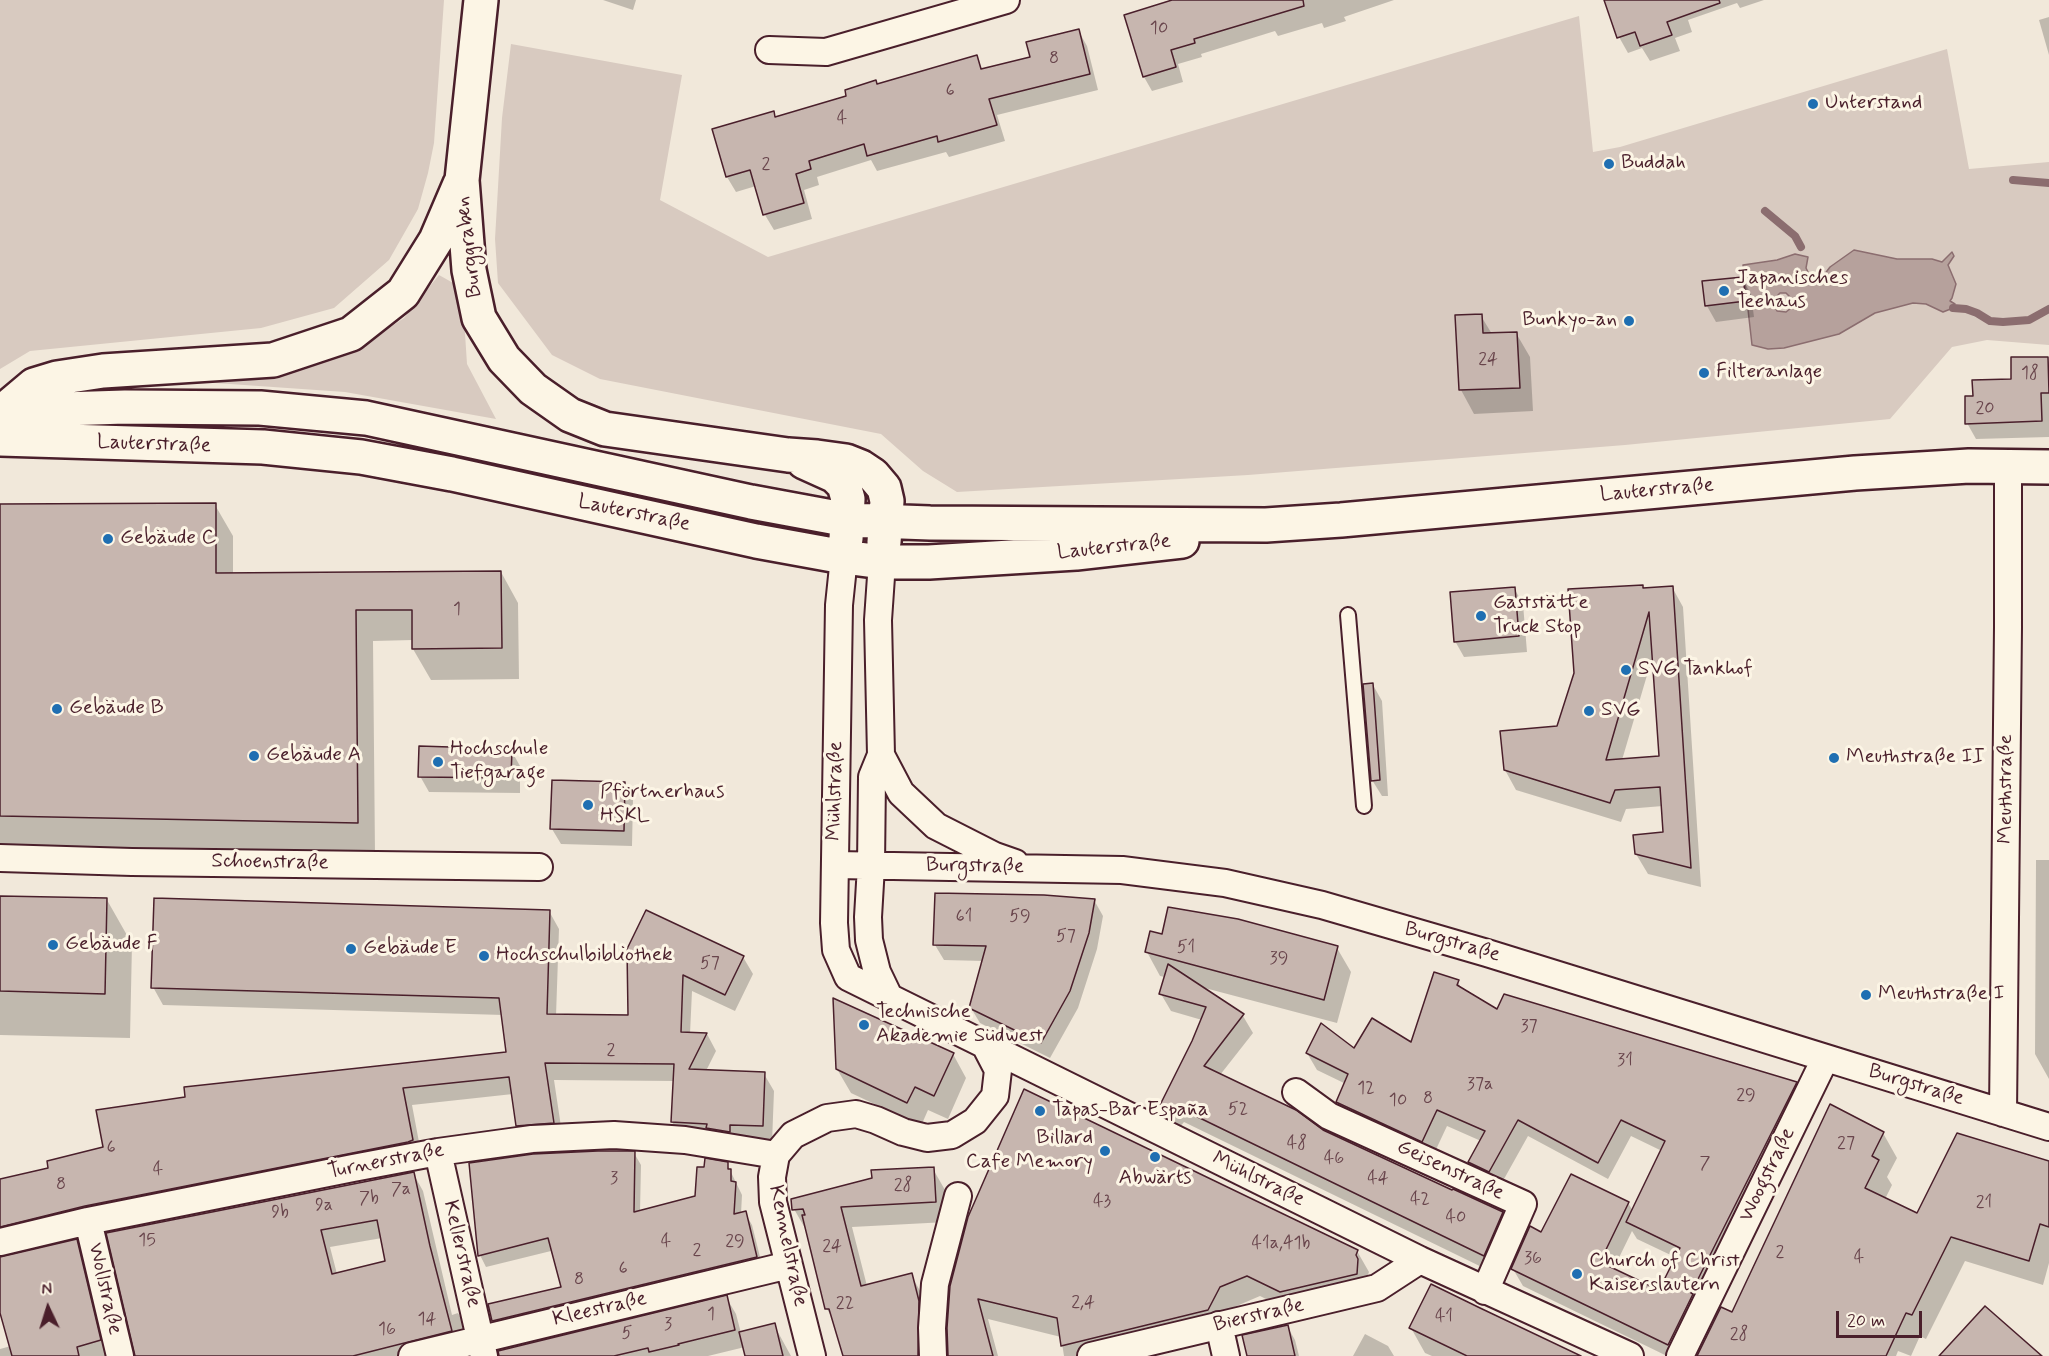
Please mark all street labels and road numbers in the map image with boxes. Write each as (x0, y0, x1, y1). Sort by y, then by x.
street label: Burggraben (451, 195, 489, 299)
street label: Lauterstraße (97, 430, 211, 460)
street label: Lauterstraße (1599, 473, 1715, 509)
street label: Lauterstraße (576, 490, 692, 538)
street label: Lauterstraße (1056, 530, 1172, 566)
street label: Meuthstraße (1994, 734, 2020, 844)
street label: Mühlstraße (823, 741, 849, 841)
street label: Schoenstraße (211, 849, 329, 877)
street label: Burgstraße (926, 854, 1024, 880)
street label: Burgstraße (1401, 917, 1503, 969)
street label: Burgstraße (1865, 1060, 1967, 1112)
street label: Woogstraße (1734, 1124, 1802, 1226)
street label: Geisenstraße (1392, 1135, 1508, 1207)
street label: Turnerstraße (326, 1138, 446, 1186)
street label: Mühlstraße (1208, 1147, 1308, 1213)
street label: Kennelstraße (762, 1183, 812, 1309)
street label: Kellerstraße (436, 1198, 486, 1310)
street label: Wollstraße (81, 1241, 127, 1337)
street label: Kleestraße (551, 1287, 649, 1333)
street label: Bierstraße (1211, 1293, 1307, 1339)

